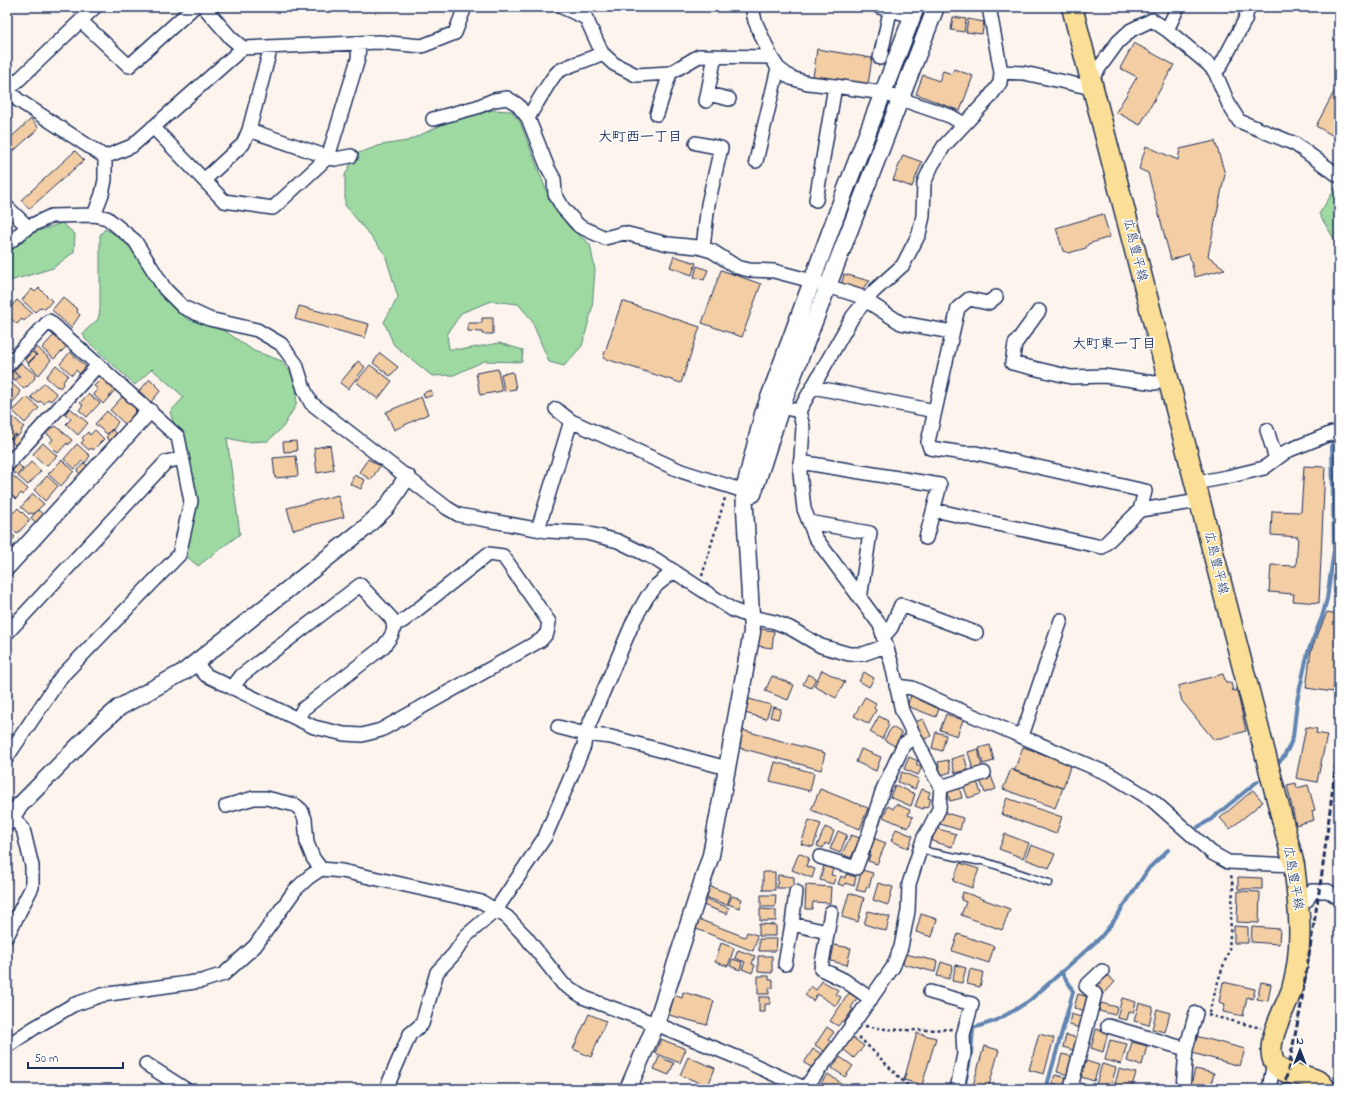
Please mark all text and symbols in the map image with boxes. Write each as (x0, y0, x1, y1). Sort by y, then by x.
district label: 大町西一丁目 (598, 127, 682, 148)
street label: 広島豊平線 (1118, 216, 1152, 285)
district label: 大町東一丁目 (1072, 334, 1156, 355)
street label: 広島豊平線 (1199, 529, 1233, 598)
street label: 広島豊平線 (1278, 844, 1308, 913)
north arrow (1280, 1030, 1320, 1070)
text: N (1296, 1033, 1304, 1049)
scale bar (28, 1044, 123, 1070)
text: 50 m (34, 1050, 58, 1068)

